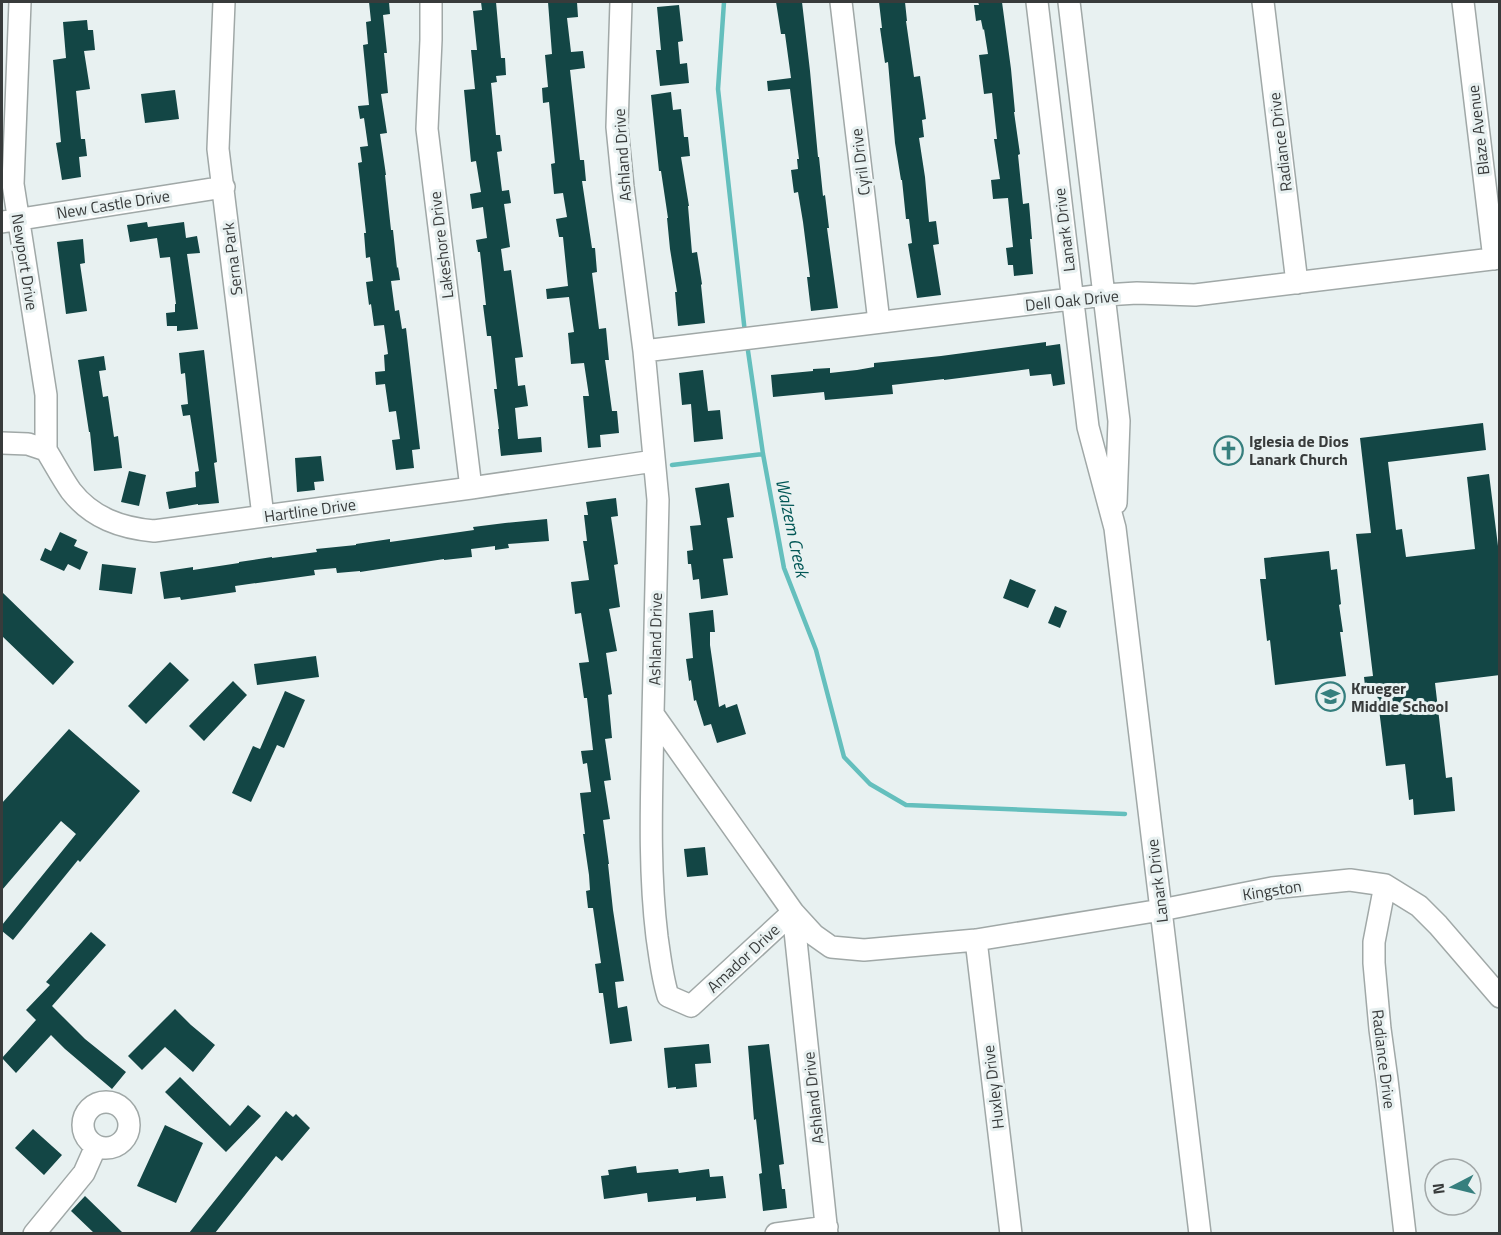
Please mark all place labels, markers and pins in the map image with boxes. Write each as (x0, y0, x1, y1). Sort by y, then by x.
place label: Iglesia de Dios Lanark Church (1249, 429, 1349, 471)
church icon: Iglesia de Dios Lanark Church (1212, 434, 1244, 466)
place label: Krueger Middle School (1351, 676, 1448, 718)
school or university icon: Krueger Middle School (1314, 681, 1346, 713)

